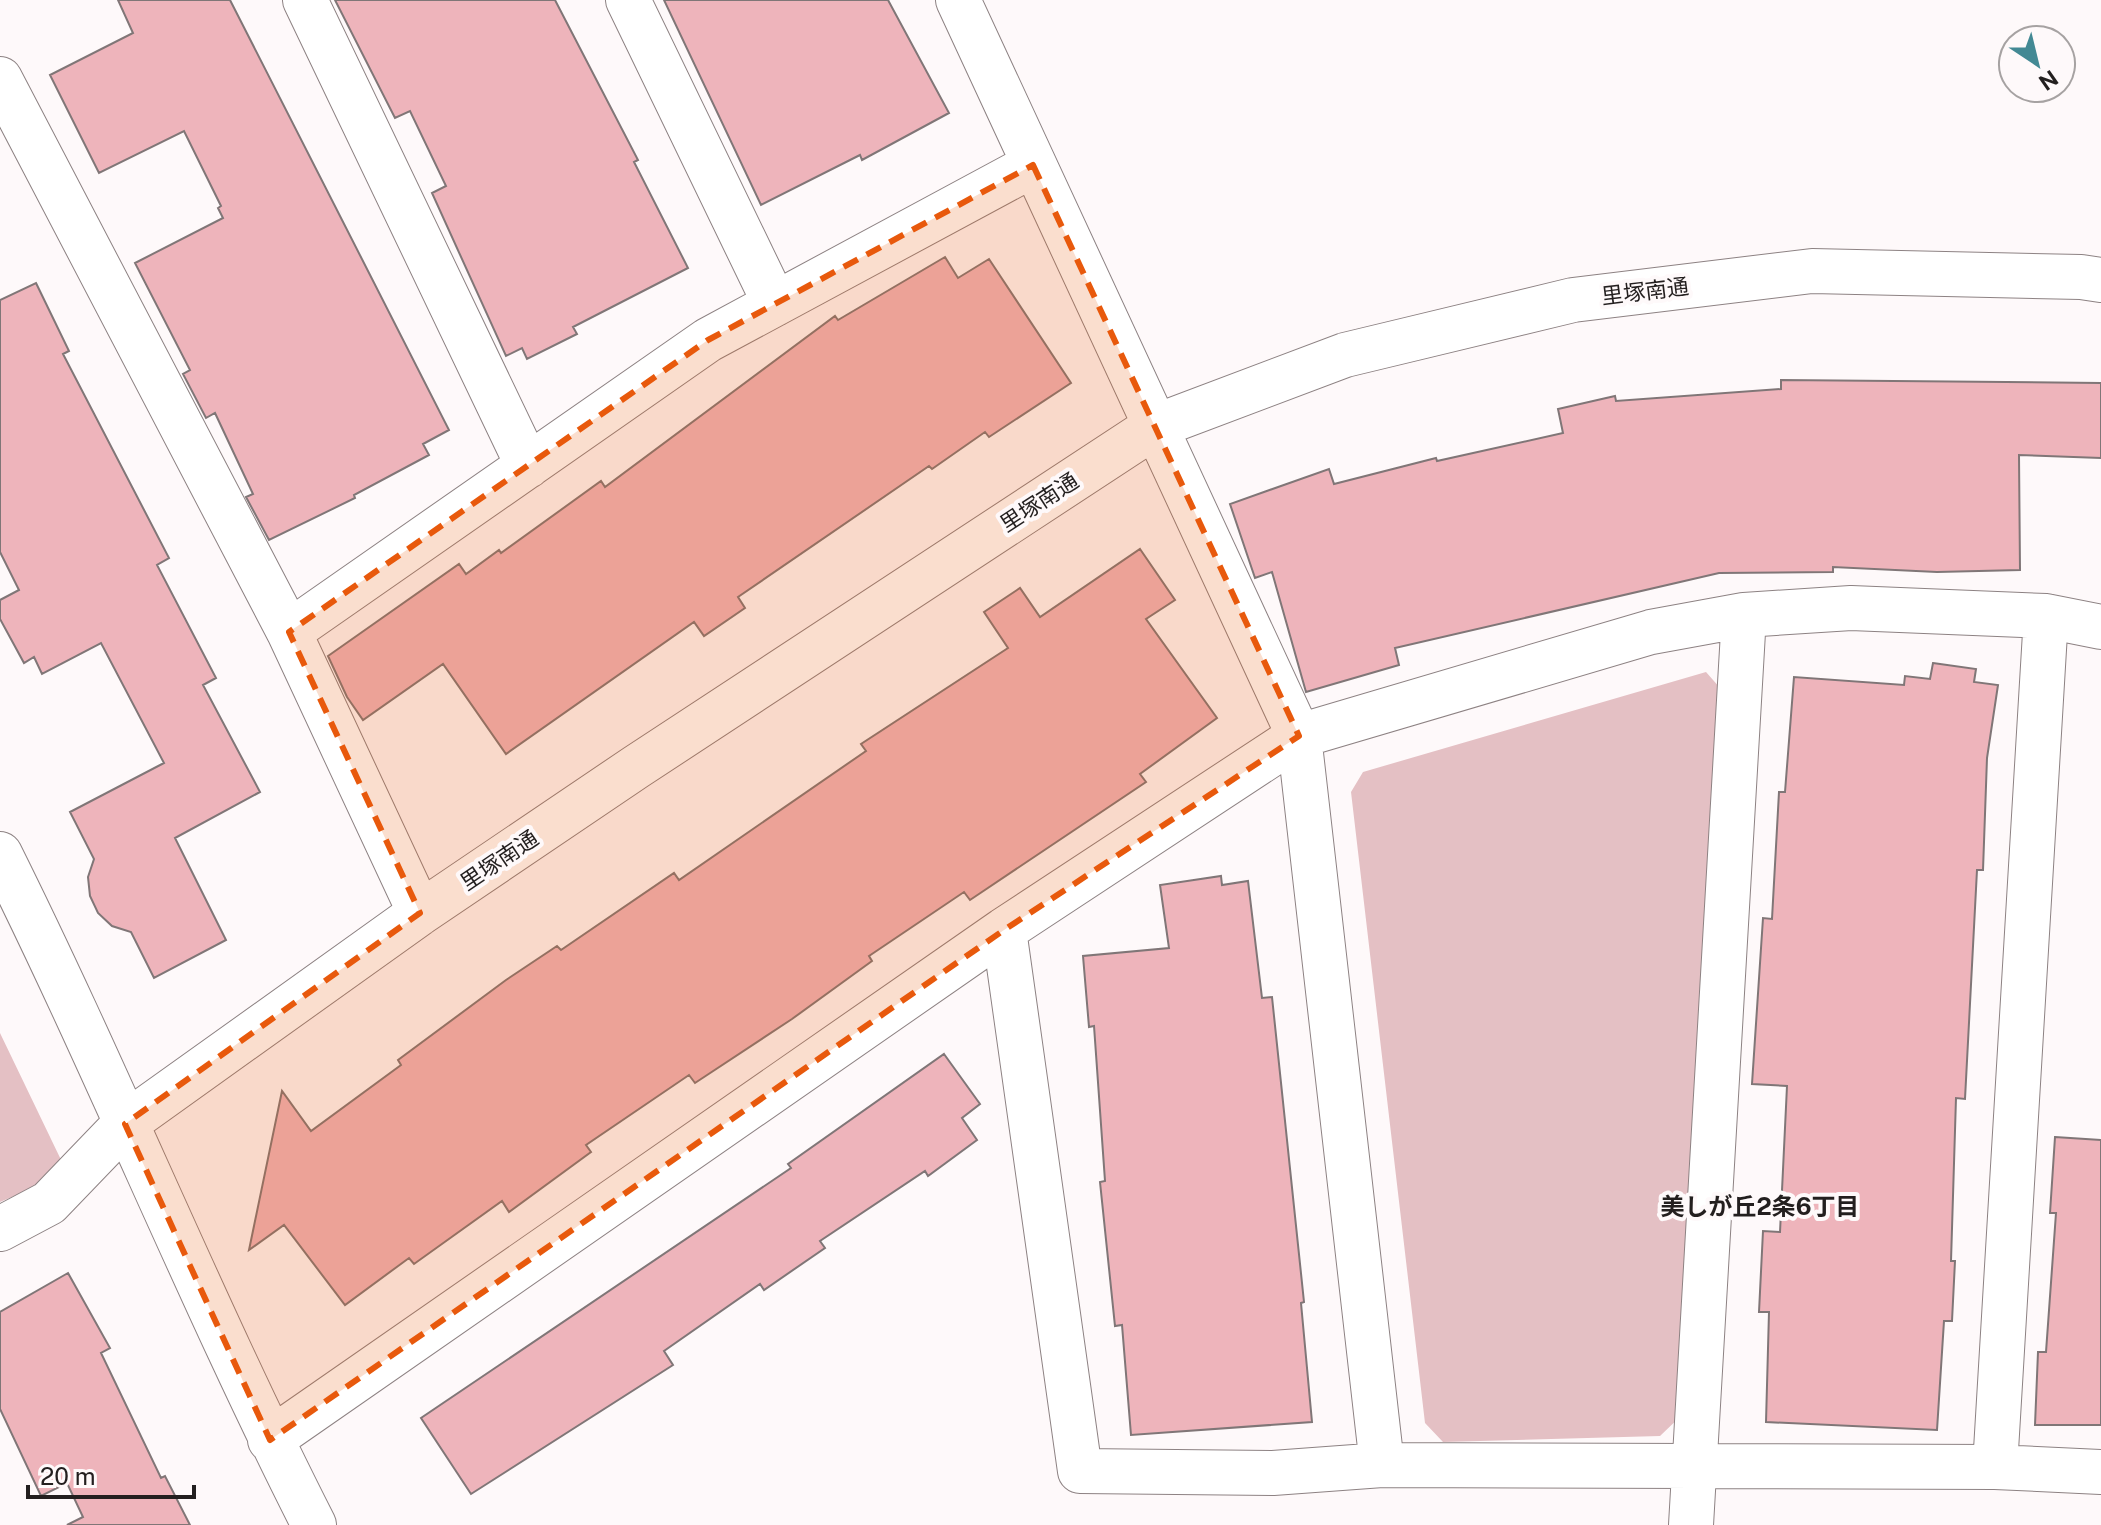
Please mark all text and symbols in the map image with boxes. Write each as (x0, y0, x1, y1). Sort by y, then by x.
north arrow (1997, 24, 2077, 104)
text: N (2034, 65, 2063, 96)
street label: 里塚南通 (1600, 273, 1690, 309)
street label: 里塚南通 (995, 467, 1083, 537)
street label: 里塚南通 (455, 825, 543, 895)
district label: 美しが丘2条6丁目 (1660, 1192, 1860, 1220)
scale bar (28, 1449, 194, 1499)
text: 20 m (40, 1462, 96, 1490)

